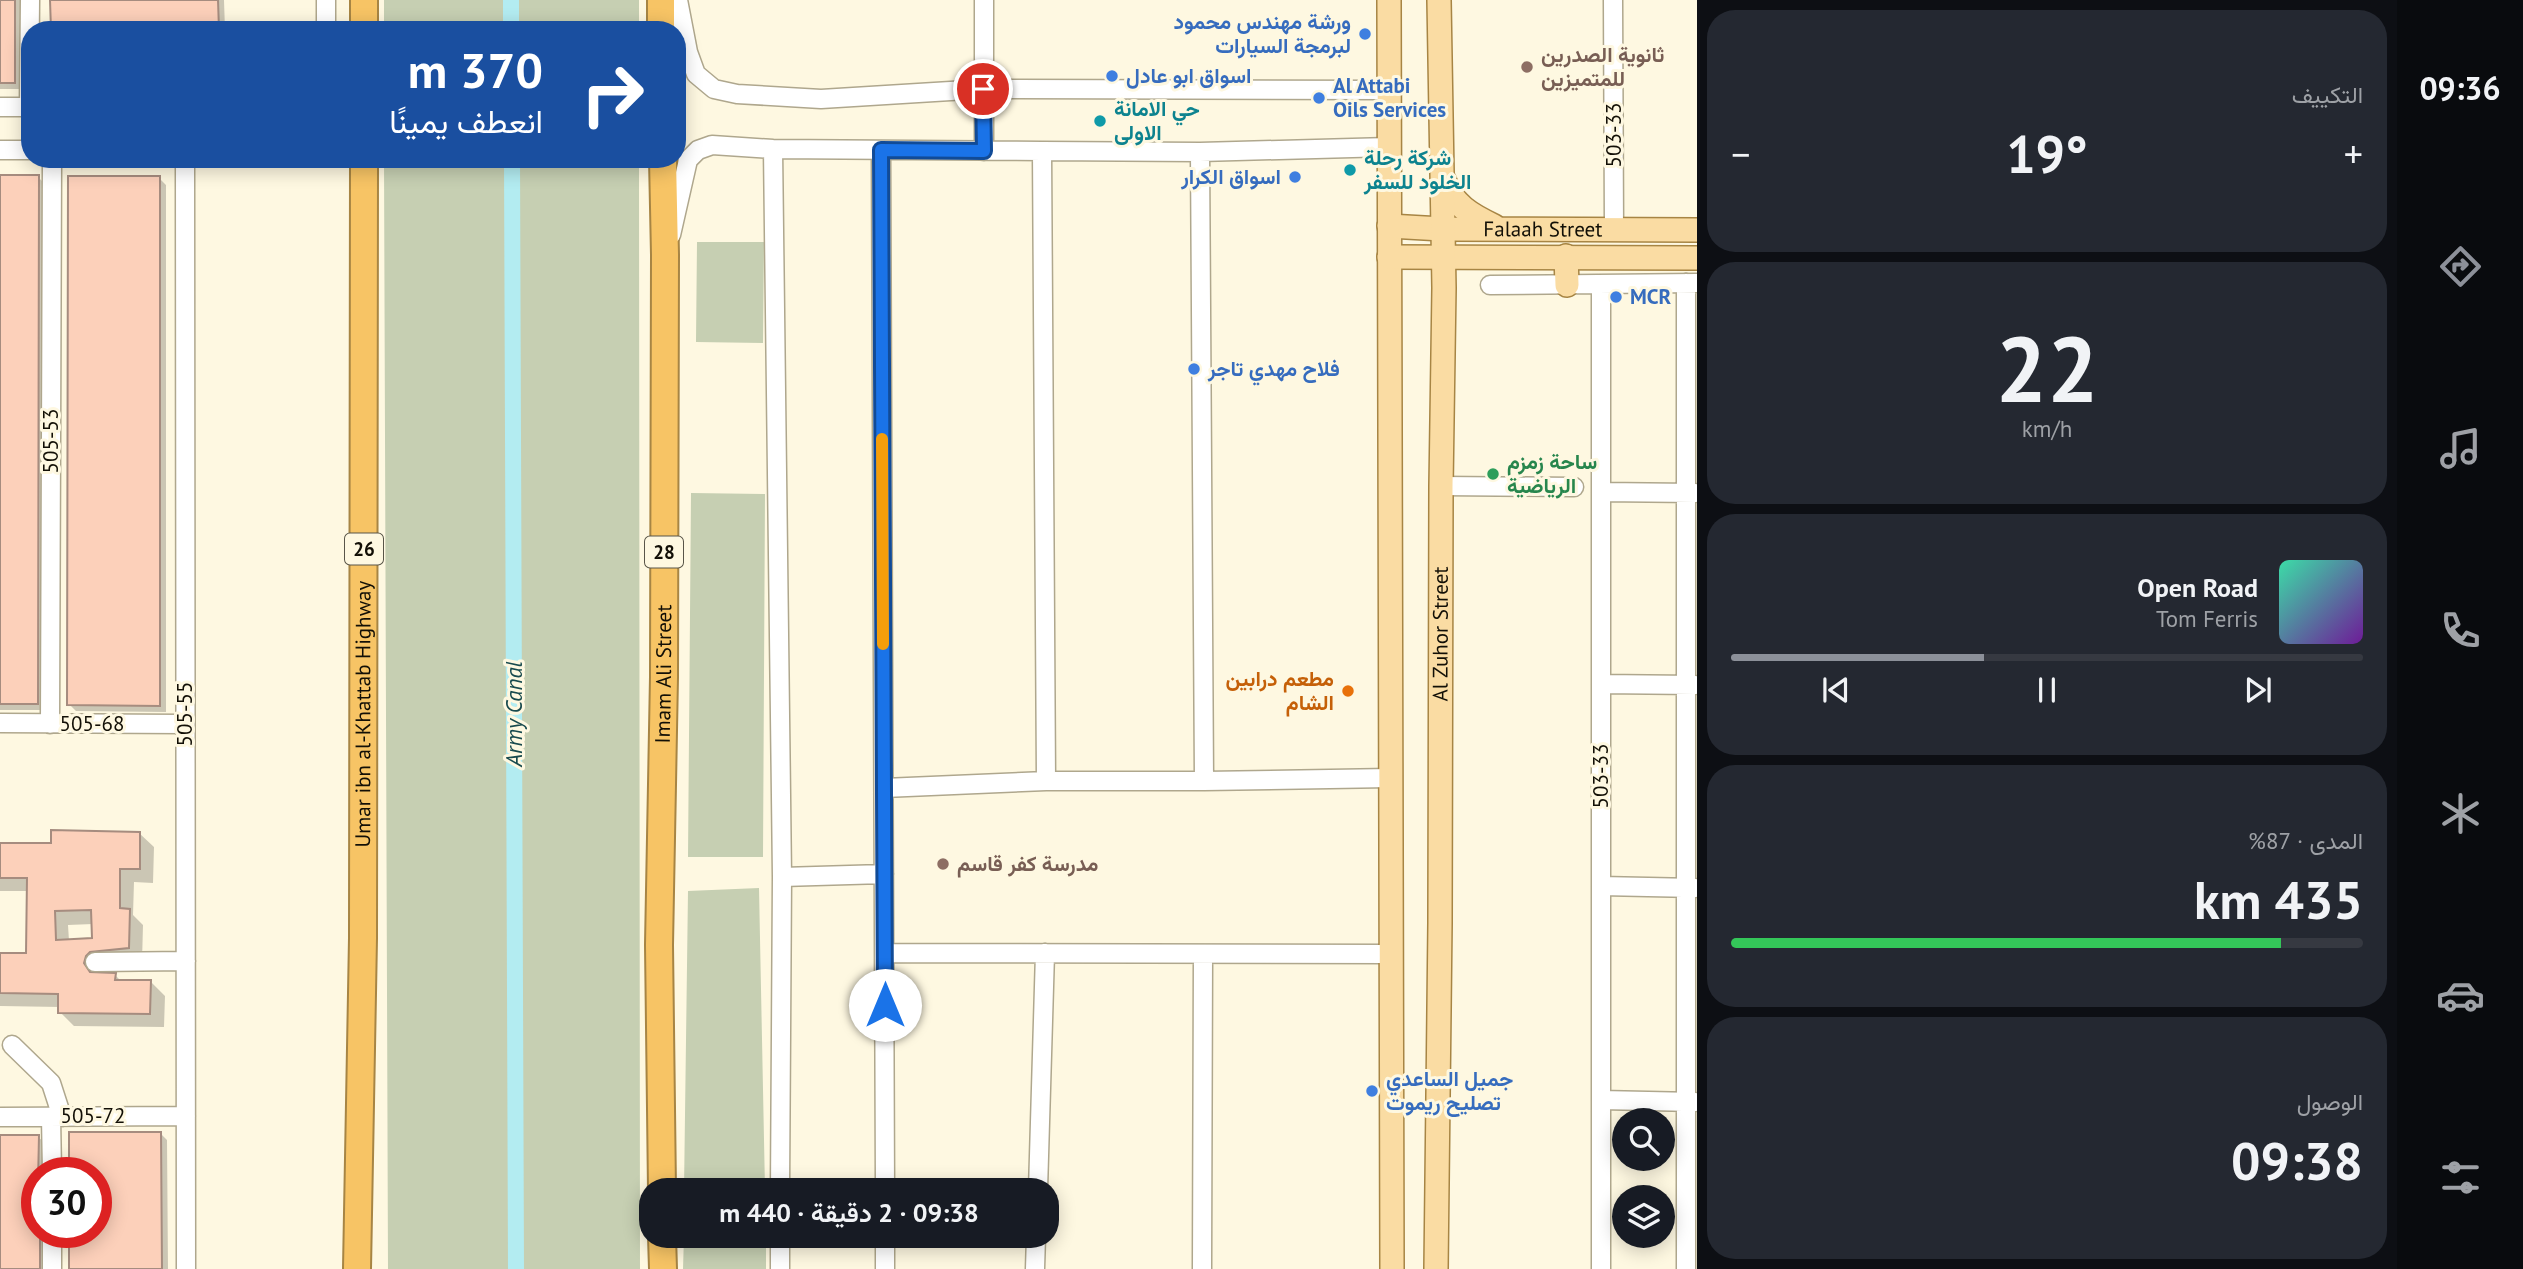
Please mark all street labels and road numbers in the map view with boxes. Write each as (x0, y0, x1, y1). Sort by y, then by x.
street label: 503-33 (1600, 103, 1627, 167)
street label: Falaah Street (1483, 215, 1602, 243)
street label: 505-53 (37, 409, 64, 473)
road number: 26 (345, 534, 383, 564)
road number: 28 (645, 537, 683, 568)
street label: Al Zuhor Street (1427, 566, 1454, 702)
street label: Umar ibn al-Khattab Highway (349, 580, 376, 847)
street label: Imam Ali Street (649, 605, 677, 744)
street label: 505-55 (171, 682, 198, 746)
street label: 505-68 (60, 710, 124, 737)
street label: 503-33 (1587, 744, 1614, 808)
street label: 505-72 (61, 1102, 125, 1129)

